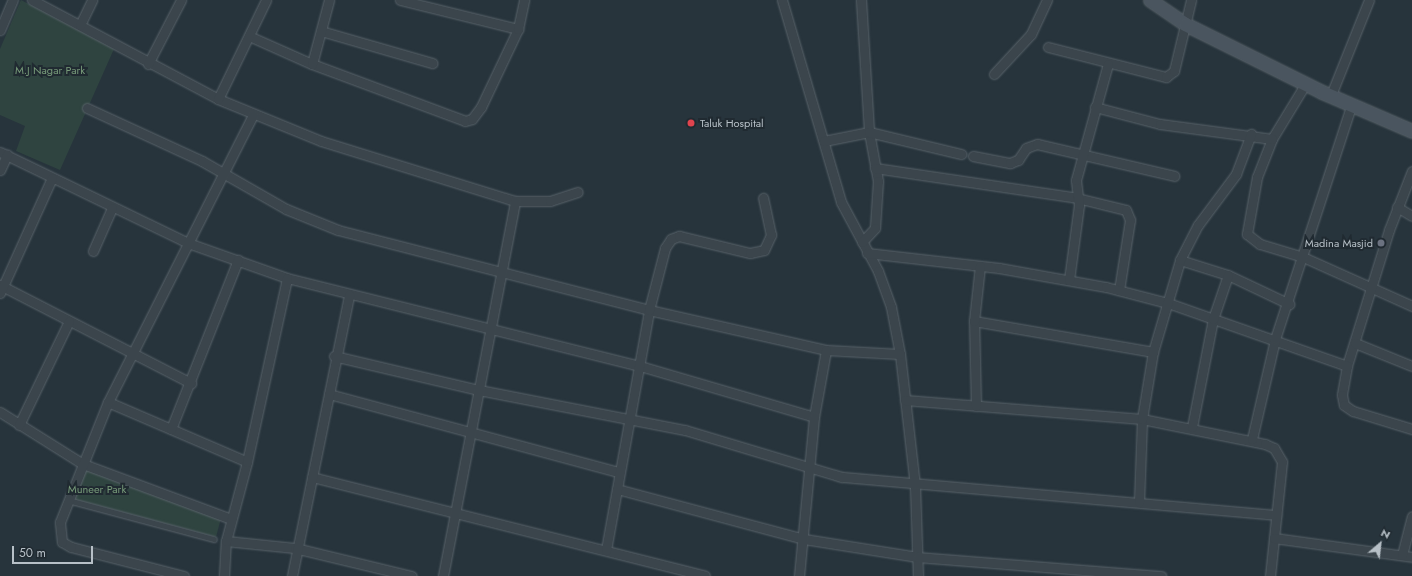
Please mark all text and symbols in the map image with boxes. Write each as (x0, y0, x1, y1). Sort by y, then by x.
park label: M.J Nagar Park (15, 63, 85, 77)
place label: Taluk Hospital (700, 116, 764, 130)
marker: Taluk Hospital (685, 117, 697, 129)
place label: Madina Masjid (1305, 236, 1373, 250)
marker: Madina Masjid (1376, 238, 1386, 248)
park label: Muneer Park (68, 482, 126, 496)
north arrow (1360, 524, 1400, 564)
text: N (1378, 524, 1393, 543)
scale bar (14, 538, 95, 564)
text: 50 m (19, 544, 46, 562)

